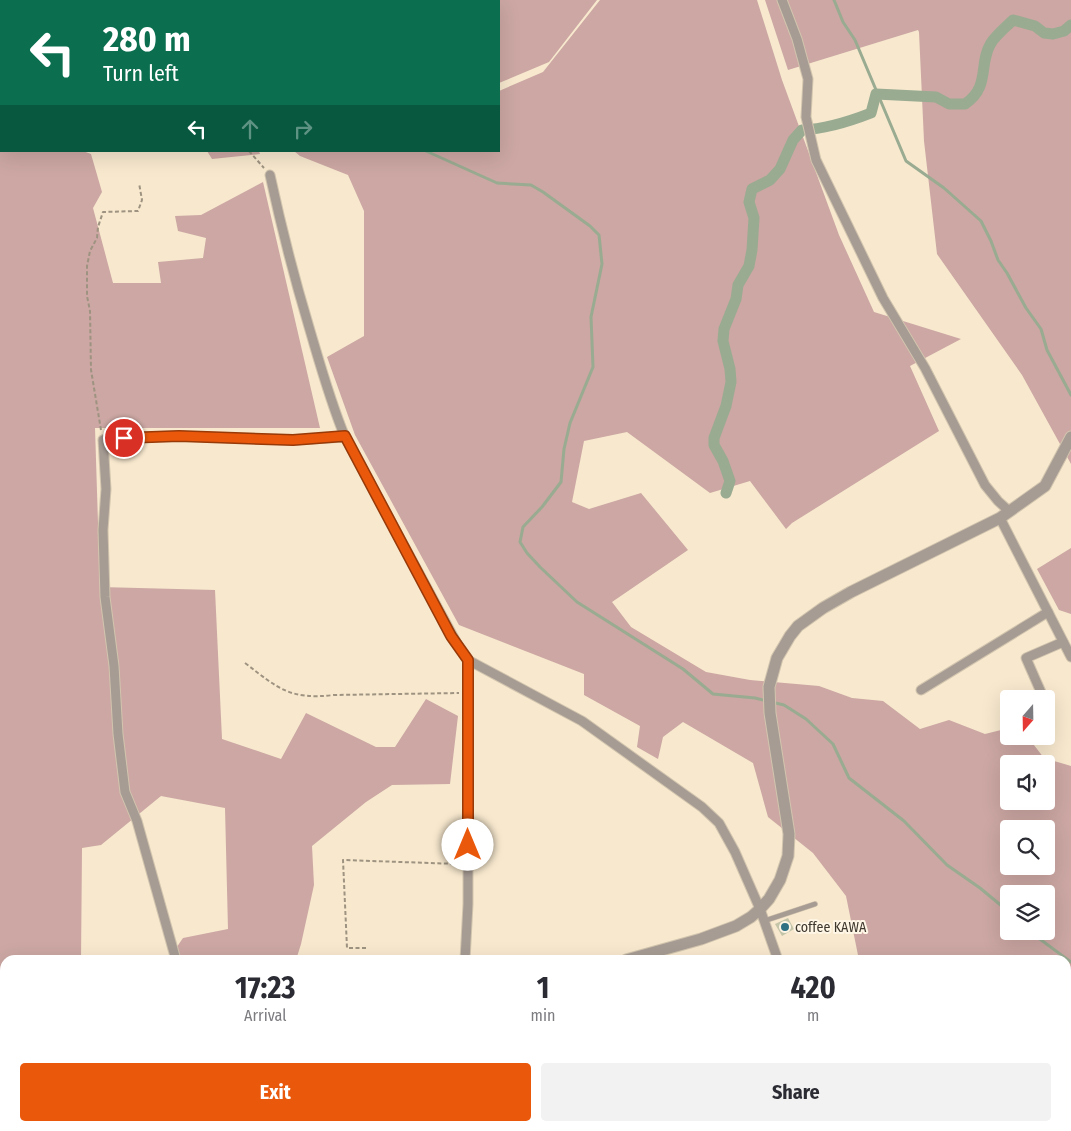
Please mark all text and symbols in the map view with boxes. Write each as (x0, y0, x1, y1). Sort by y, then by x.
text: 280 m (103, 18, 191, 60)
icon: left (20, 20, 85, 85)
text: Turn left (103, 60, 179, 87)
icon: left (183, 115, 211, 143)
icon: ahead (236, 115, 264, 143)
icon: right (289, 115, 317, 143)
pin (103, 417, 145, 459)
icon: arrive (110, 424, 138, 452)
north arrow (1000, 690, 1055, 745)
map controls (1000, 690, 1055, 940)
button: sound (1000, 755, 1055, 810)
position arrow (441, 818, 493, 870)
button: search (1000, 820, 1055, 875)
button: layers (1000, 885, 1055, 940)
place label: coffee KAWA (795, 919, 867, 936)
marker: coffee KAWA (779, 921, 791, 933)
text: 17:23 (235, 970, 296, 1006)
text: 1 (537, 970, 549, 1006)
text: 420 (790, 970, 836, 1006)
text: Arrival (244, 1006, 287, 1025)
text: min (531, 1006, 555, 1025)
text: m (807, 1006, 819, 1025)
button: Exit (20, 1063, 531, 1121)
button: Share (541, 1063, 1051, 1121)

